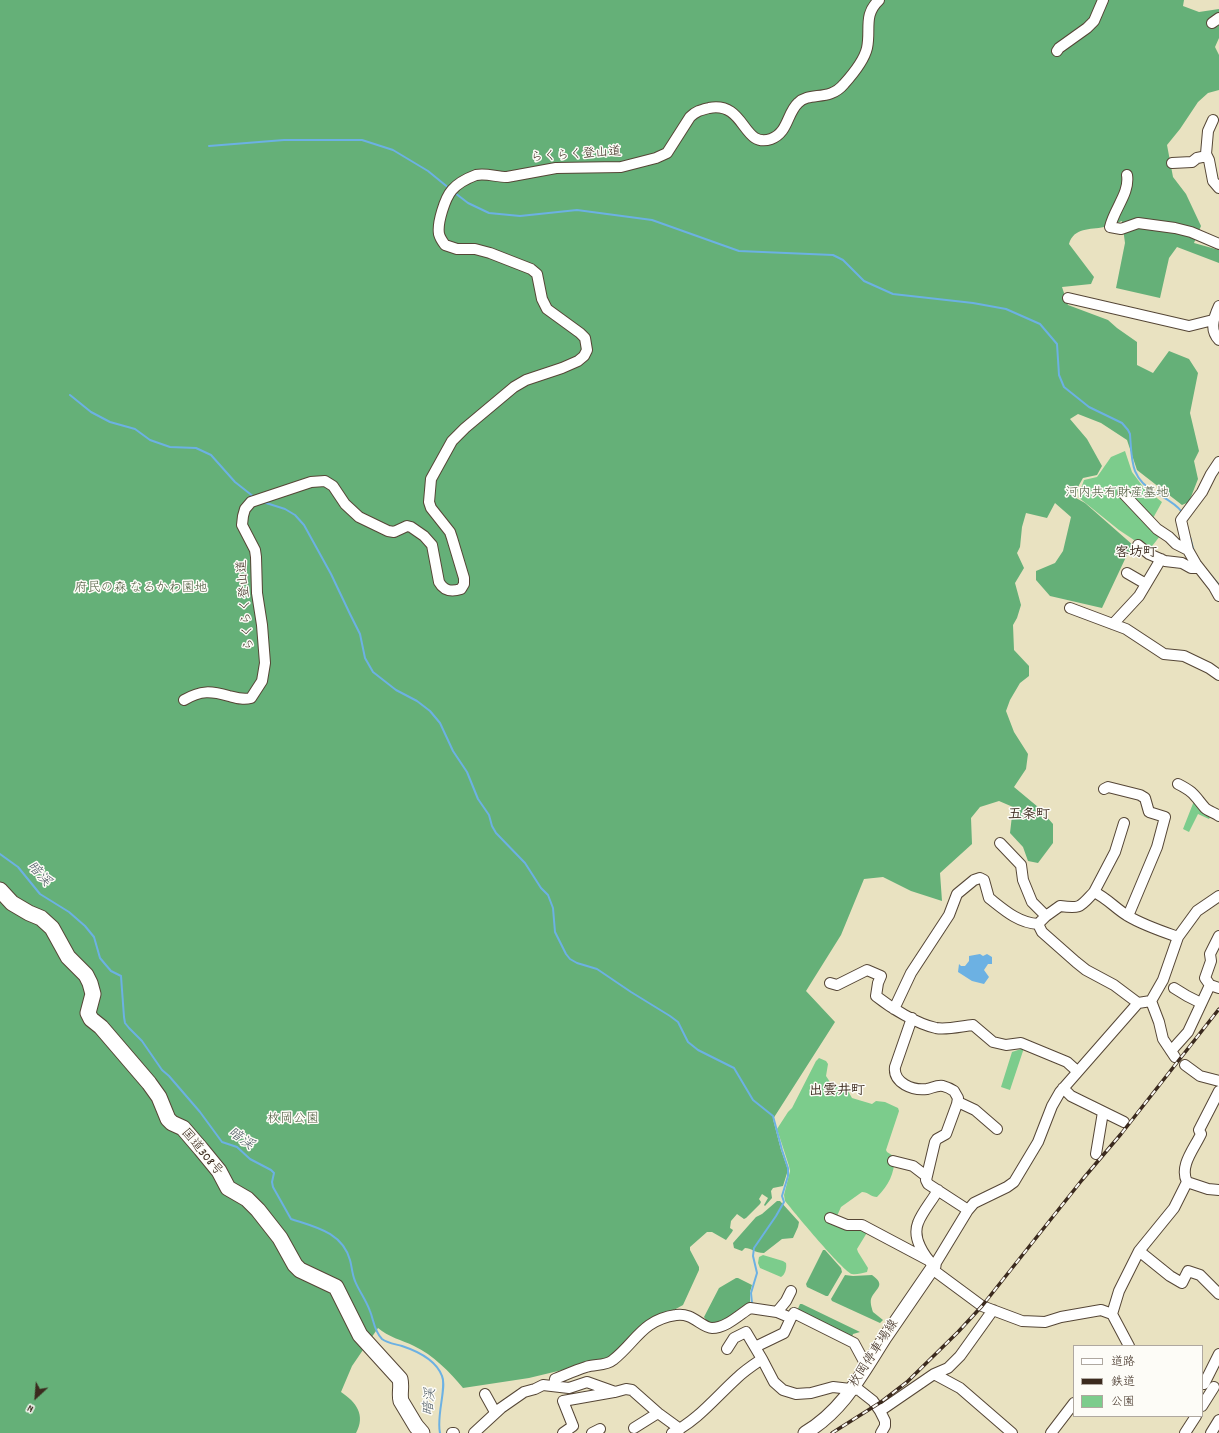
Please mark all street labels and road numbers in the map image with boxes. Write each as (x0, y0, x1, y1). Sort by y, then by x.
street label: らくらく登山道 (530, 145, 622, 167)
street label: らくらく登山道 (235, 559, 259, 651)
street label: 国道308号 (177, 1126, 225, 1180)
street label: 枚岡停車場線 (847, 1317, 903, 1391)

